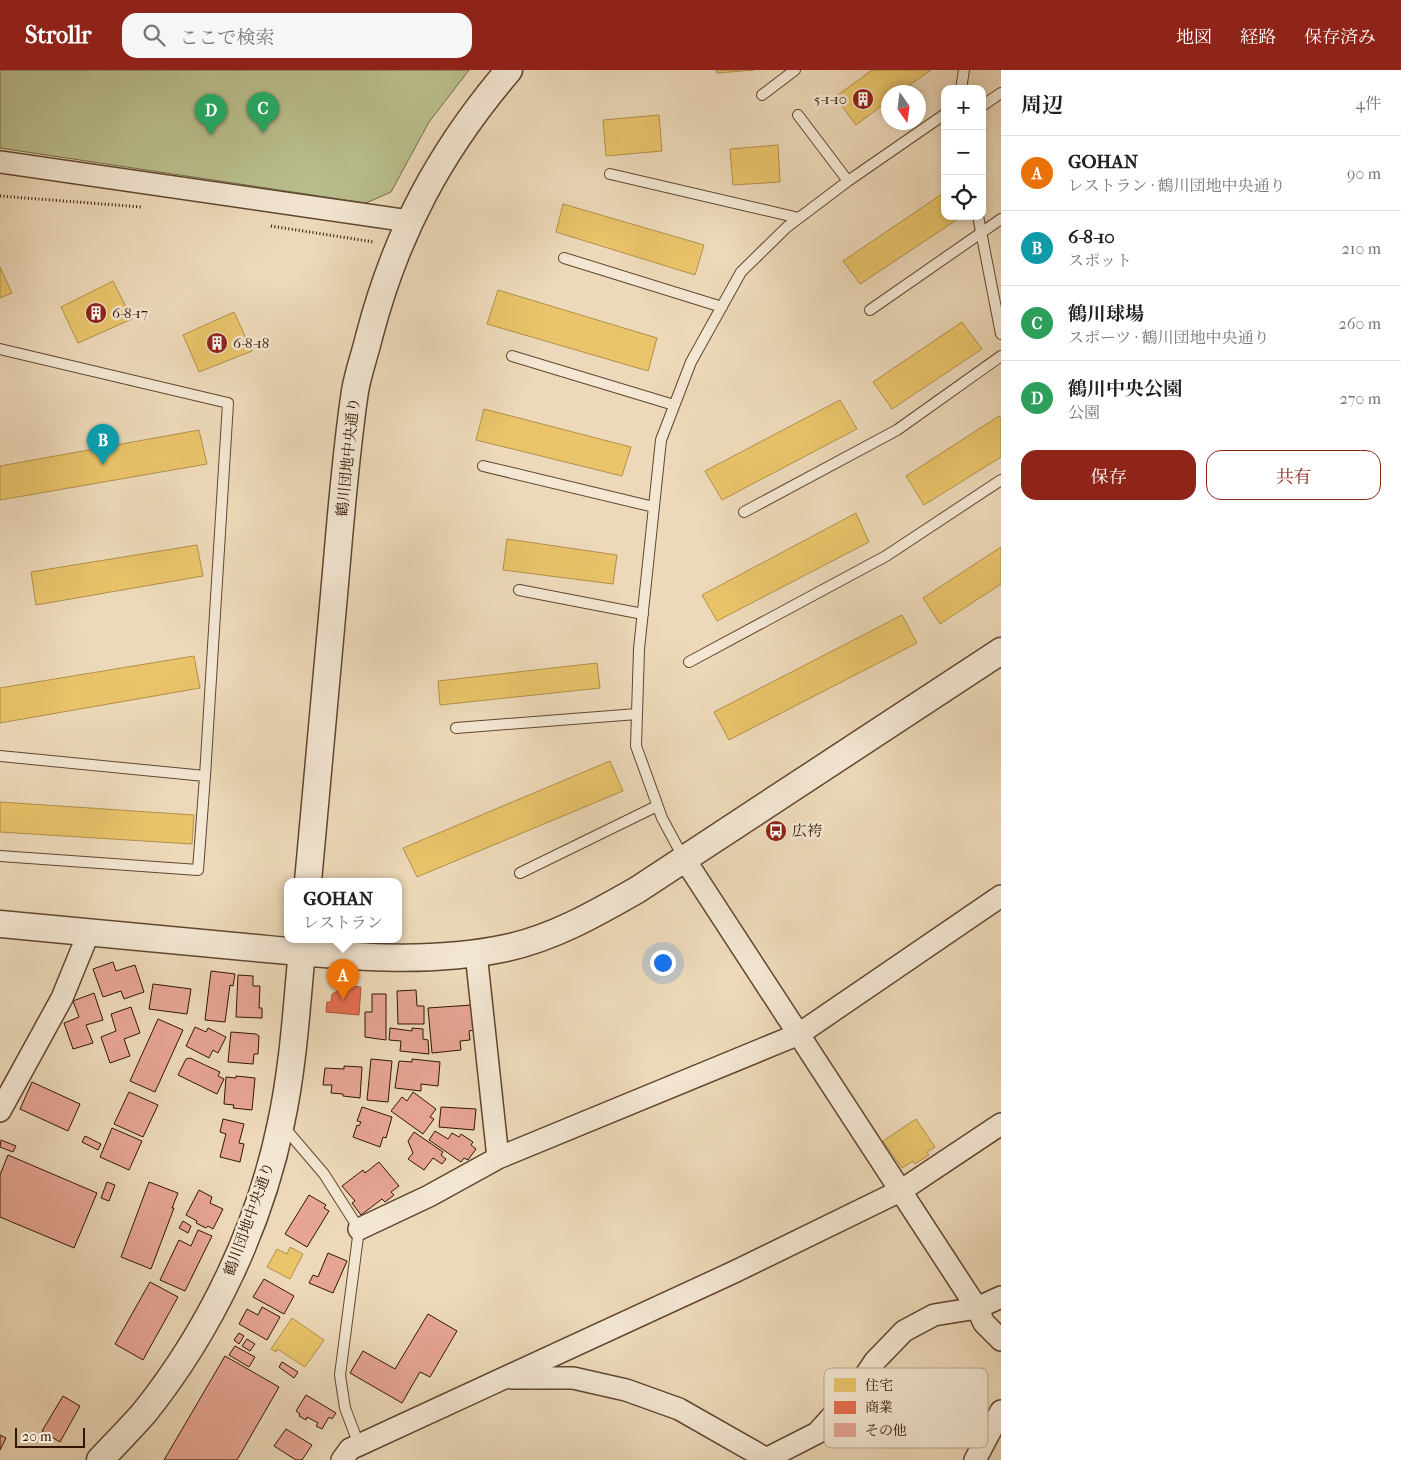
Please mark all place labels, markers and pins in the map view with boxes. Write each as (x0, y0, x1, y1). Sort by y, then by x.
building icon: 5-1-10 (851, 87, 875, 111)
place label: 5-1-10 (814, 90, 847, 108)
pin: C (247, 92, 279, 133)
pin: D (195, 94, 227, 135)
building icon: 6-8-17 (84, 301, 108, 325)
place label: 6-8-17 (112, 304, 148, 322)
building icon: 6-8-18 (205, 331, 229, 355)
place label: 6-8-18 (233, 334, 269, 352)
pin: B (87, 424, 119, 465)
bus stop icon: 広袴 (764, 819, 788, 843)
place label: 広袴 (792, 822, 822, 840)
pin: A (327, 959, 359, 1000)

